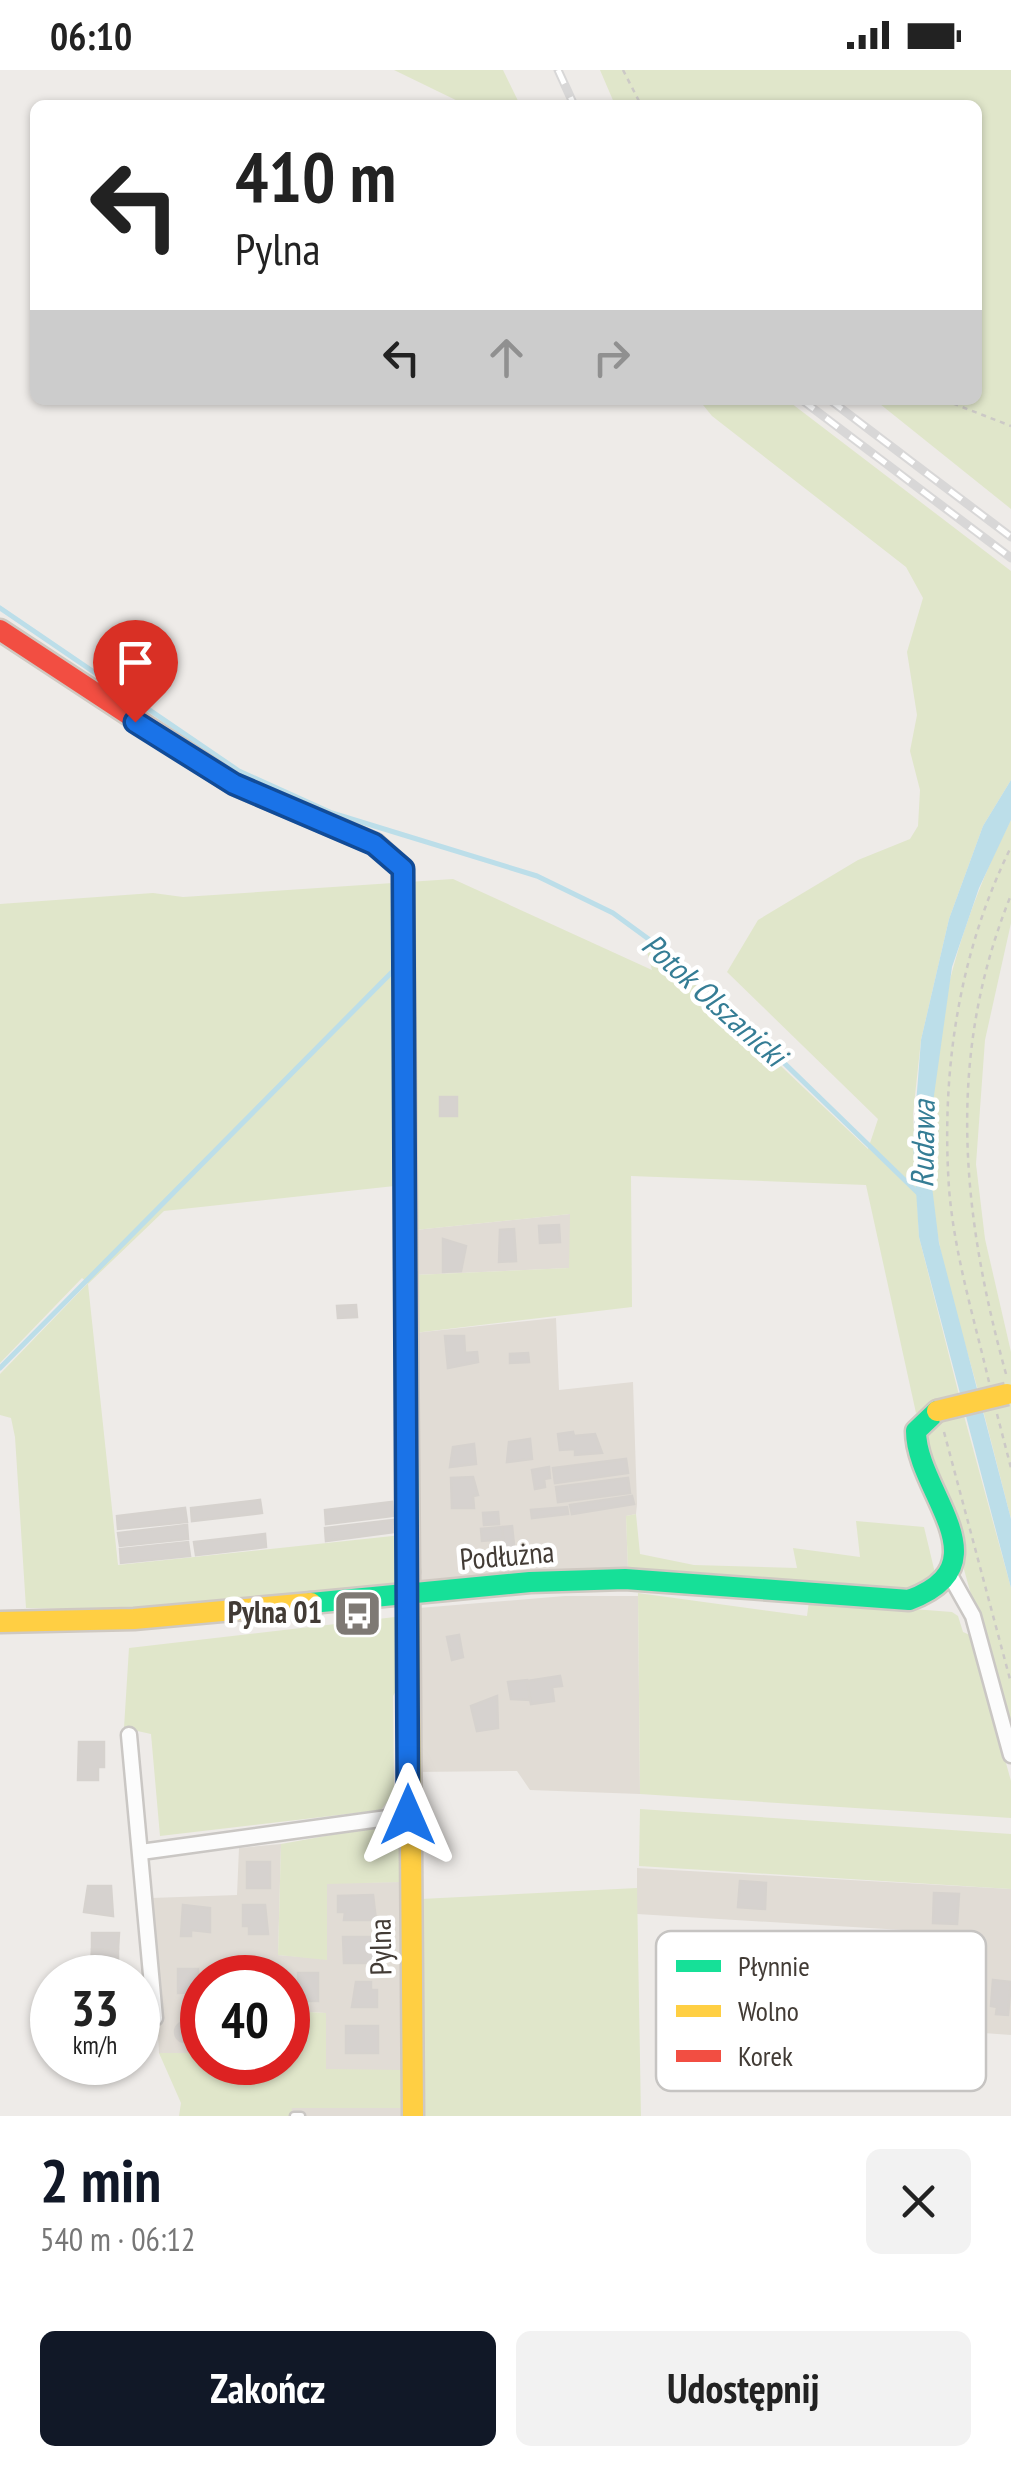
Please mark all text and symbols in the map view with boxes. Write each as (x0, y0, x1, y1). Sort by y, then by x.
text: 06:10 (50, 11, 132, 60)
text: 410 m (235, 131, 396, 221)
icon: left (70, 140, 200, 270)
text: Pylna (235, 219, 320, 277)
icon: left (374, 330, 429, 385)
icon: ahead (479, 330, 534, 385)
icon: right (584, 330, 639, 385)
pin (93, 620, 178, 723)
icon: arrive (108, 635, 163, 690)
water label: Potok Olszanicki (634, 923, 799, 1078)
water label: Rudawa (900, 1098, 944, 1188)
street label: Podłużna (458, 1531, 556, 1578)
bus stop icon: Pylna 01 (331, 1587, 383, 1639)
place label: Pylna 01 (228, 1592, 322, 1631)
position arrow (356, 1763, 460, 1867)
street label: Pylna (360, 1918, 399, 1976)
legend (656, 1931, 986, 2091)
text: Płynnie (738, 1947, 810, 1984)
speed limit sign: 40 (180, 1955, 310, 2085)
text: 33 (71, 1975, 119, 2040)
text: Wolno (738, 1992, 799, 2029)
text: km/h (73, 2029, 117, 2061)
text: Korek (738, 2037, 793, 2074)
text: 2 min (40, 2141, 161, 2219)
button: close (866, 2149, 971, 2254)
text: 540 m · 06:12 (40, 2218, 195, 2260)
button: Zakończ (40, 2331, 496, 2446)
button: Udostępnij (516, 2331, 971, 2446)

